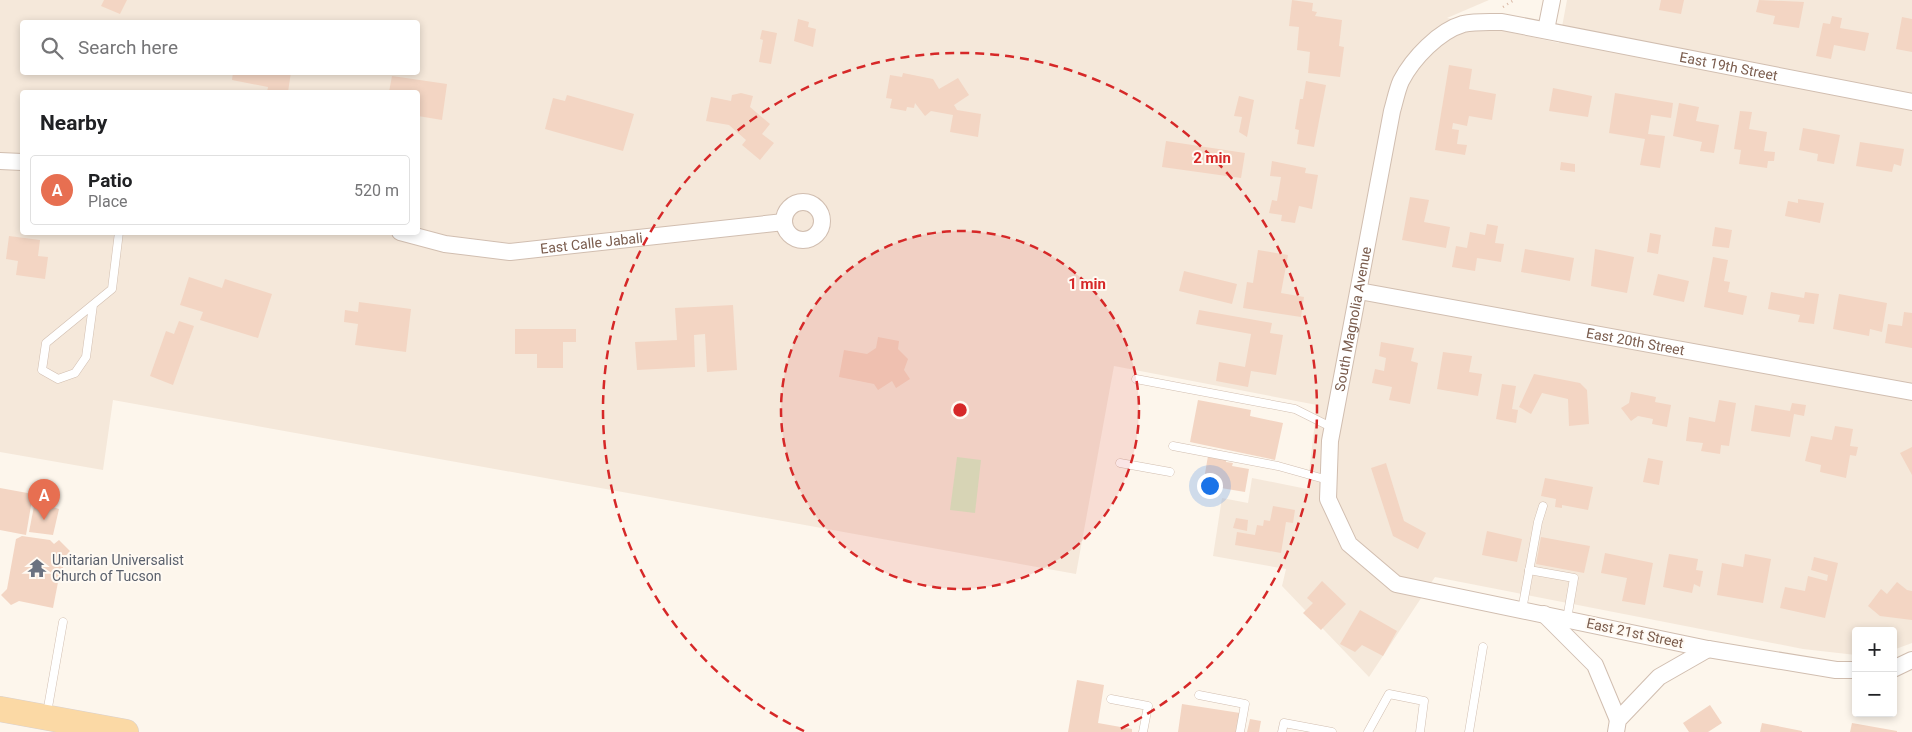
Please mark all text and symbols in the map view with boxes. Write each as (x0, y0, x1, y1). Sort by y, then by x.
search box (20, 20, 420, 75)
icon: search (38, 34, 66, 62)
text: Search here (78, 36, 178, 59)
street label: East 19th Street (1678, 49, 1779, 84)
text: Nearby (40, 111, 107, 135)
text: 2 min (1193, 149, 1231, 167)
text: Patio (88, 169, 133, 192)
text: A (52, 181, 62, 200)
text: 520 m (354, 181, 399, 200)
text: Place (88, 192, 128, 211)
street label: East Calle Jabali (539, 230, 644, 257)
street label: South Magnolia Avenue (1331, 245, 1374, 393)
text: 1 min (1068, 275, 1106, 293)
street label: East 20th Street (1585, 325, 1686, 358)
centre of rings (951, 401, 969, 419)
your location (1197, 473, 1223, 499)
pin: A (28, 479, 60, 520)
place label: Unitarian Universalist Church of Tucson (52, 552, 184, 584)
temple icon: Unitarian Universalist Church of Tucson (26, 557, 48, 579)
street label: East 21st Street (1585, 615, 1685, 651)
map controls (1852, 627, 1897, 717)
button: + (1852, 627, 1897, 672)
button: − (1852, 672, 1897, 717)

